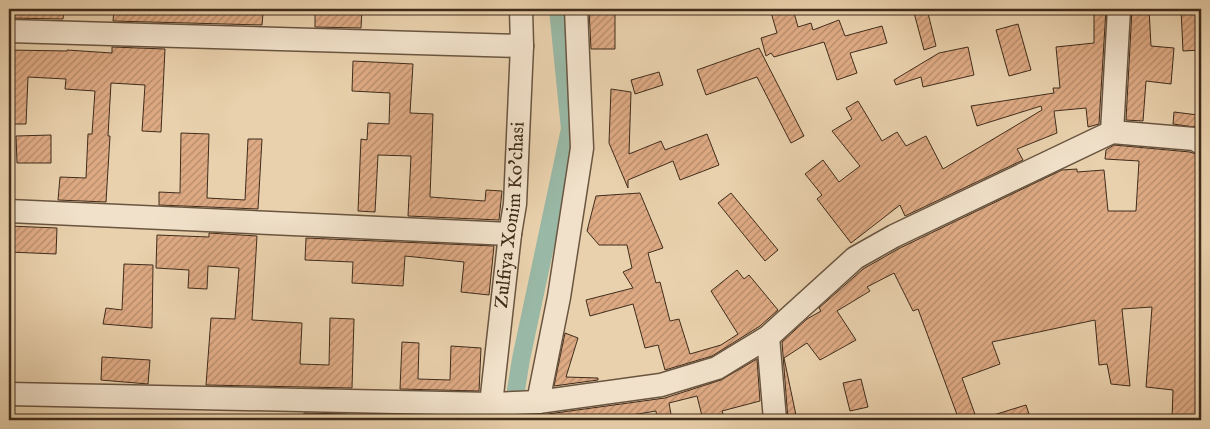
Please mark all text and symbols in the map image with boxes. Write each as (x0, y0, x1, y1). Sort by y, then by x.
street label: Zulfiya Xonim Ko'chasi (490, 121, 531, 310)

